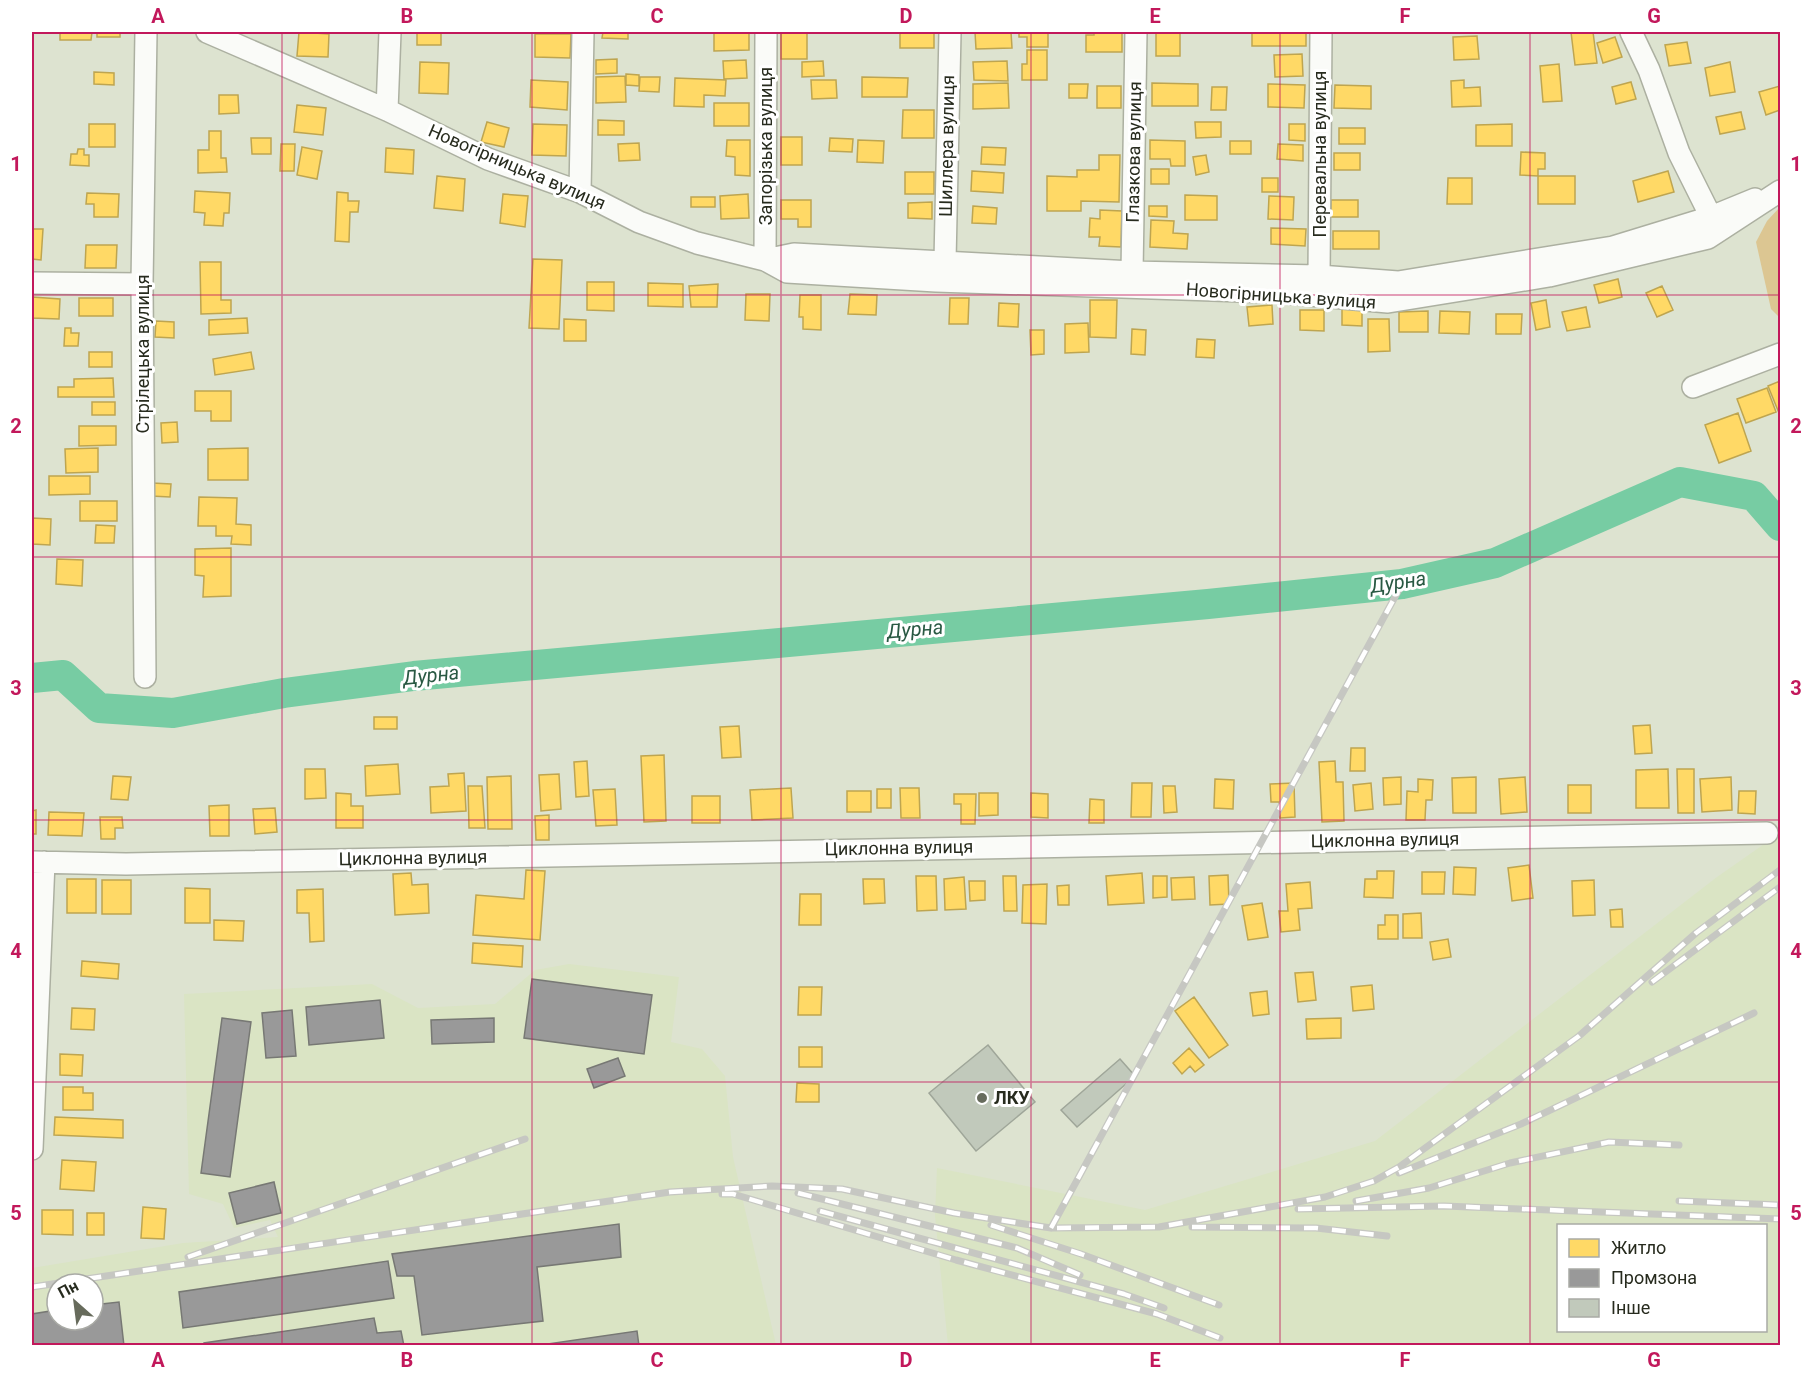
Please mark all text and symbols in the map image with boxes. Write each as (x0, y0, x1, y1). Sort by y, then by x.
text: A (151, 4, 165, 28)
text: B (401, 4, 413, 28)
text: C (650, 4, 664, 28)
text: D (900, 4, 913, 28)
text: E (1149, 4, 1161, 28)
text: F (1400, 4, 1411, 28)
text: G (1647, 4, 1661, 28)
street label: Запорізька вулиця (755, 67, 776, 225)
street label: Перевальна вулиця (1309, 71, 1330, 237)
street label: Шиллера вулиця (935, 75, 958, 217)
street label: Глазкова вулиця (1122, 81, 1145, 223)
street label: Новогірницька вулиця (425, 120, 609, 213)
text: 1 (10, 152, 22, 176)
text: 1 (1790, 152, 1802, 176)
street label: Стрілецька вулиця (132, 274, 153, 434)
street label: Новогірницька вулиця (1185, 278, 1377, 313)
text: 2 (10, 414, 22, 438)
text: 2 (1790, 414, 1802, 438)
water label: Дурна (1366, 566, 1428, 599)
water label: Дурна (884, 615, 944, 644)
water label: Дурна (400, 660, 460, 690)
text: 3 (10, 676, 22, 700)
text: 3 (1790, 676, 1802, 700)
street label: Циклонна вулиця (1310, 828, 1460, 851)
street label: Циклонна вулиця (824, 836, 974, 859)
street label: Циклонна вулиця (338, 846, 488, 869)
text: 4 (10, 939, 22, 963)
text: 4 (1790, 939, 1802, 963)
place label: ЛКУ (994, 1087, 1030, 1108)
marker: ЛКУ (975, 1091, 989, 1105)
text: 5 (10, 1201, 22, 1225)
text: 5 (1790, 1201, 1802, 1225)
legend (1557, 1224, 1767, 1332)
text: Житло (1611, 1237, 1666, 1258)
text: Промзона (1611, 1267, 1697, 1288)
north arrow (45, 1272, 105, 1332)
text: Пн (55, 1276, 82, 1302)
text: Інше (1611, 1297, 1650, 1318)
text: A (151, 1348, 165, 1372)
text: B (401, 1348, 413, 1372)
text: C (650, 1348, 664, 1372)
text: D (900, 1348, 913, 1372)
text: E (1149, 1348, 1161, 1372)
text: F (1400, 1348, 1411, 1372)
text: G (1647, 1348, 1661, 1372)

